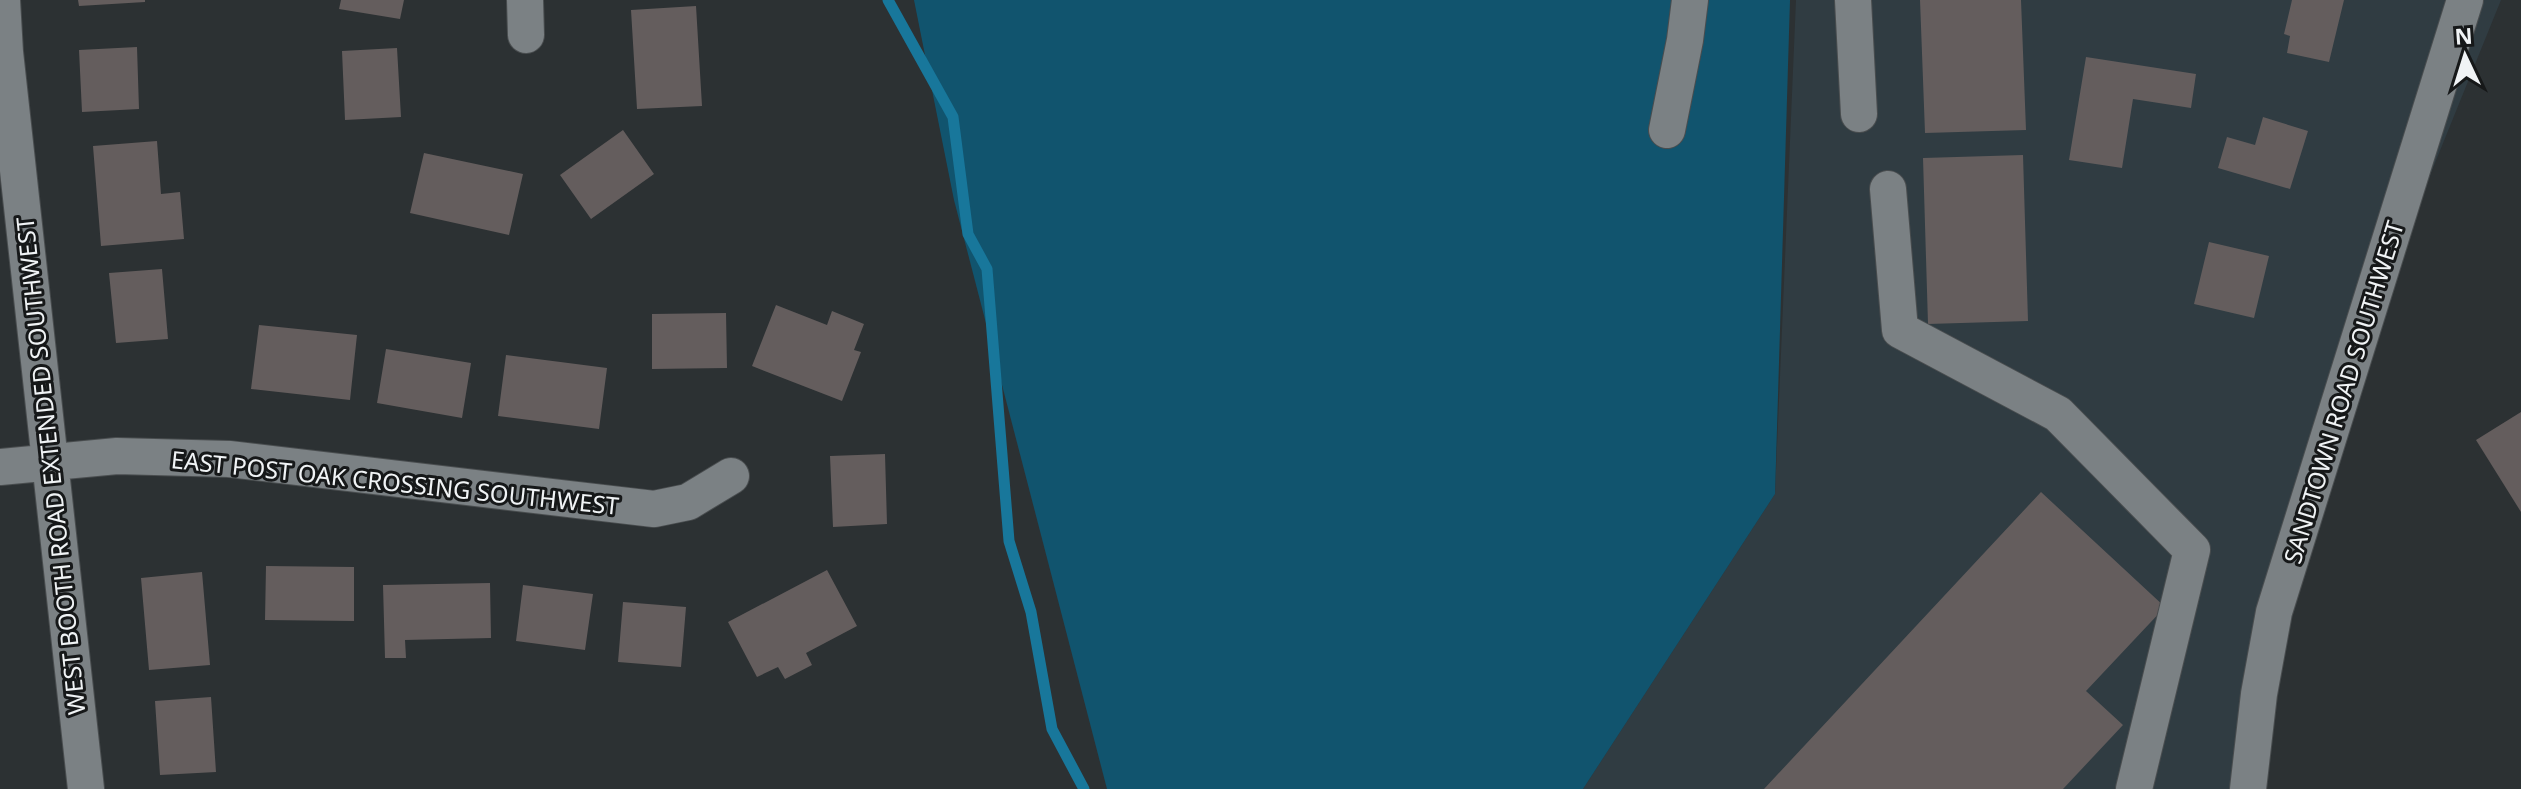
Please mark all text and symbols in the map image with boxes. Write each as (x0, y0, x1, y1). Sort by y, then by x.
north arrow (2425, 16, 2505, 96)
text: N (2454, 19, 2474, 51)
street label: WEST BOOTH ROAD EXTENDED SOUTHWEST (7, 215, 93, 716)
street label: SANDTOWN ROAD SOUTHWEST (2275, 216, 2411, 567)
street label: EAST POST OAK CROSSING SOUTHWEST (169, 442, 621, 522)

